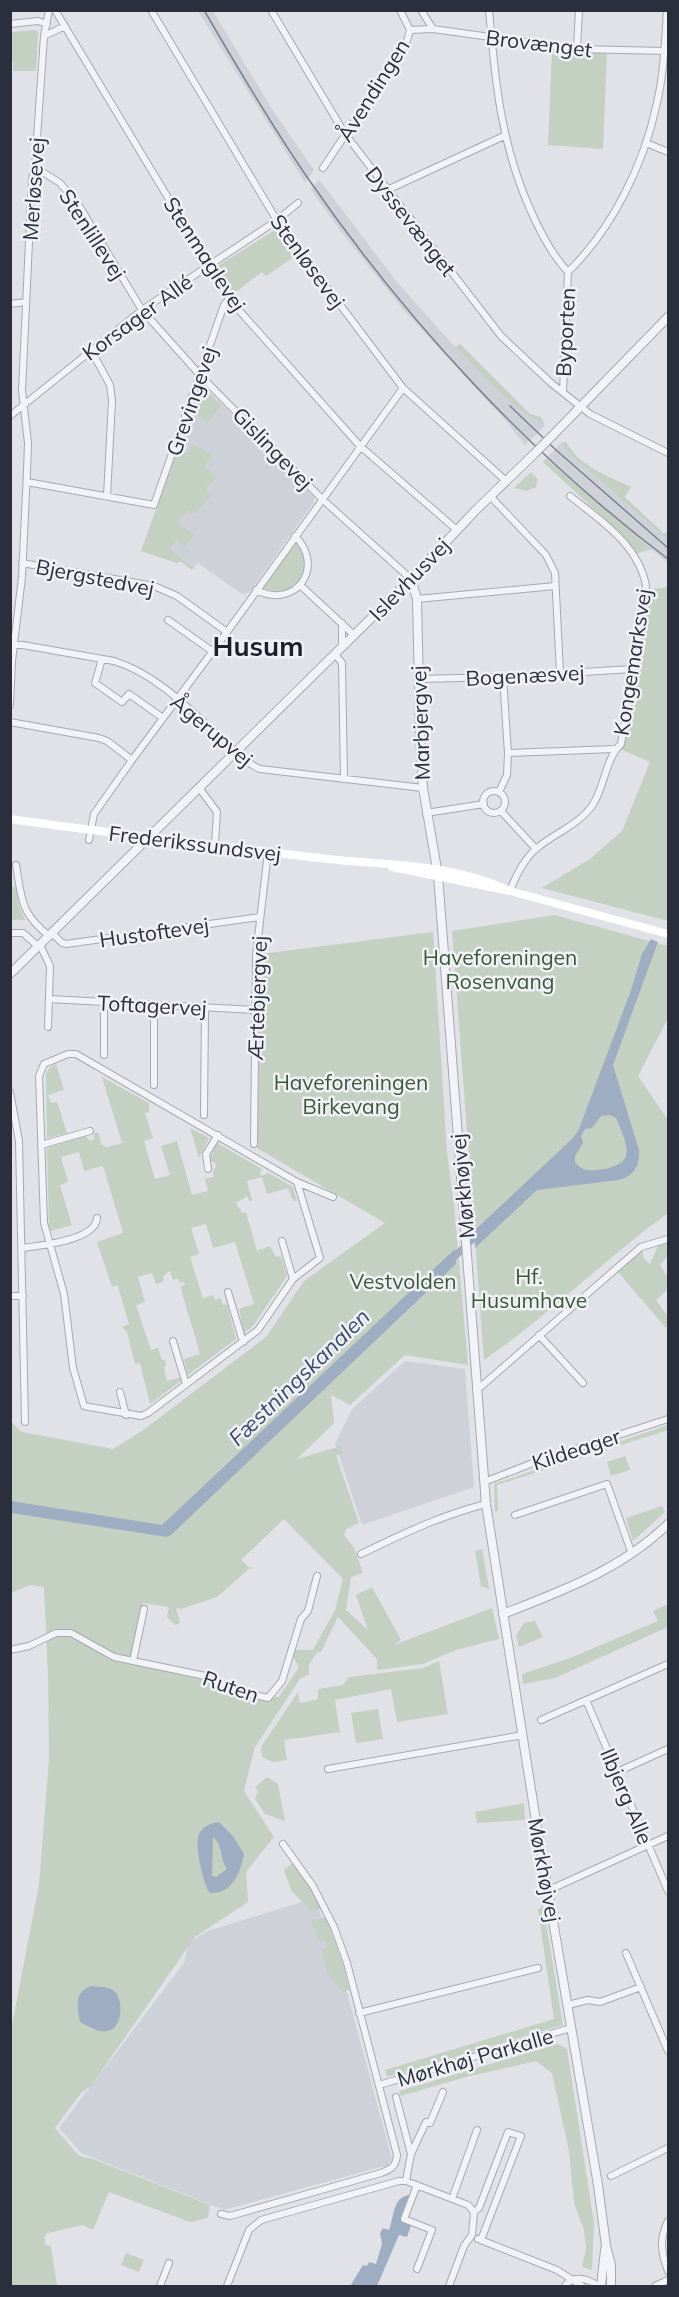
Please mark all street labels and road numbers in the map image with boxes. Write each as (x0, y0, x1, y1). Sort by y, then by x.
street label: Brovænget (484, 24, 594, 62)
street label: Åvendingen (331, 34, 415, 146)
street label: Merløsevej (16, 137, 50, 241)
street label: Dyssevænget (360, 161, 462, 281)
street label: Stenlillevej (54, 184, 132, 284)
street label: Stenmaglevej (158, 192, 252, 316)
street label: Stenløsevej (265, 209, 351, 313)
street label: Korsager Allé (77, 268, 197, 366)
street label: Byporten (550, 287, 580, 377)
street label: Grevingevej (160, 343, 222, 459)
street label: Gislingevej (227, 401, 319, 495)
street label: Islevhusvej (363, 532, 455, 626)
street label: Bjergstedvej (34, 553, 156, 601)
street label: Kongemarksvej (608, 587, 656, 737)
street label: Bogenæsvej (465, 659, 585, 691)
street label: Marbjergvej (405, 665, 435, 781)
street label: Ågerupvej (166, 688, 258, 772)
street label: Frederikssundsvej (107, 820, 283, 866)
street label: Hustoftevej (98, 911, 210, 953)
street label: Ærtebjergvej (242, 935, 272, 1062)
street label: Toftagervej (97, 989, 207, 1021)
street label: Mørkhøjvej (444, 1132, 480, 1240)
street label: Kildeager (528, 1422, 624, 1476)
street label: Ruten (200, 1664, 262, 1708)
street label: Ilbjerg Alle (595, 1744, 659, 1848)
street label: Mørkhøjvej (523, 1816, 567, 1924)
street label: Mørkhøj Parkalle (394, 2022, 556, 2092)

